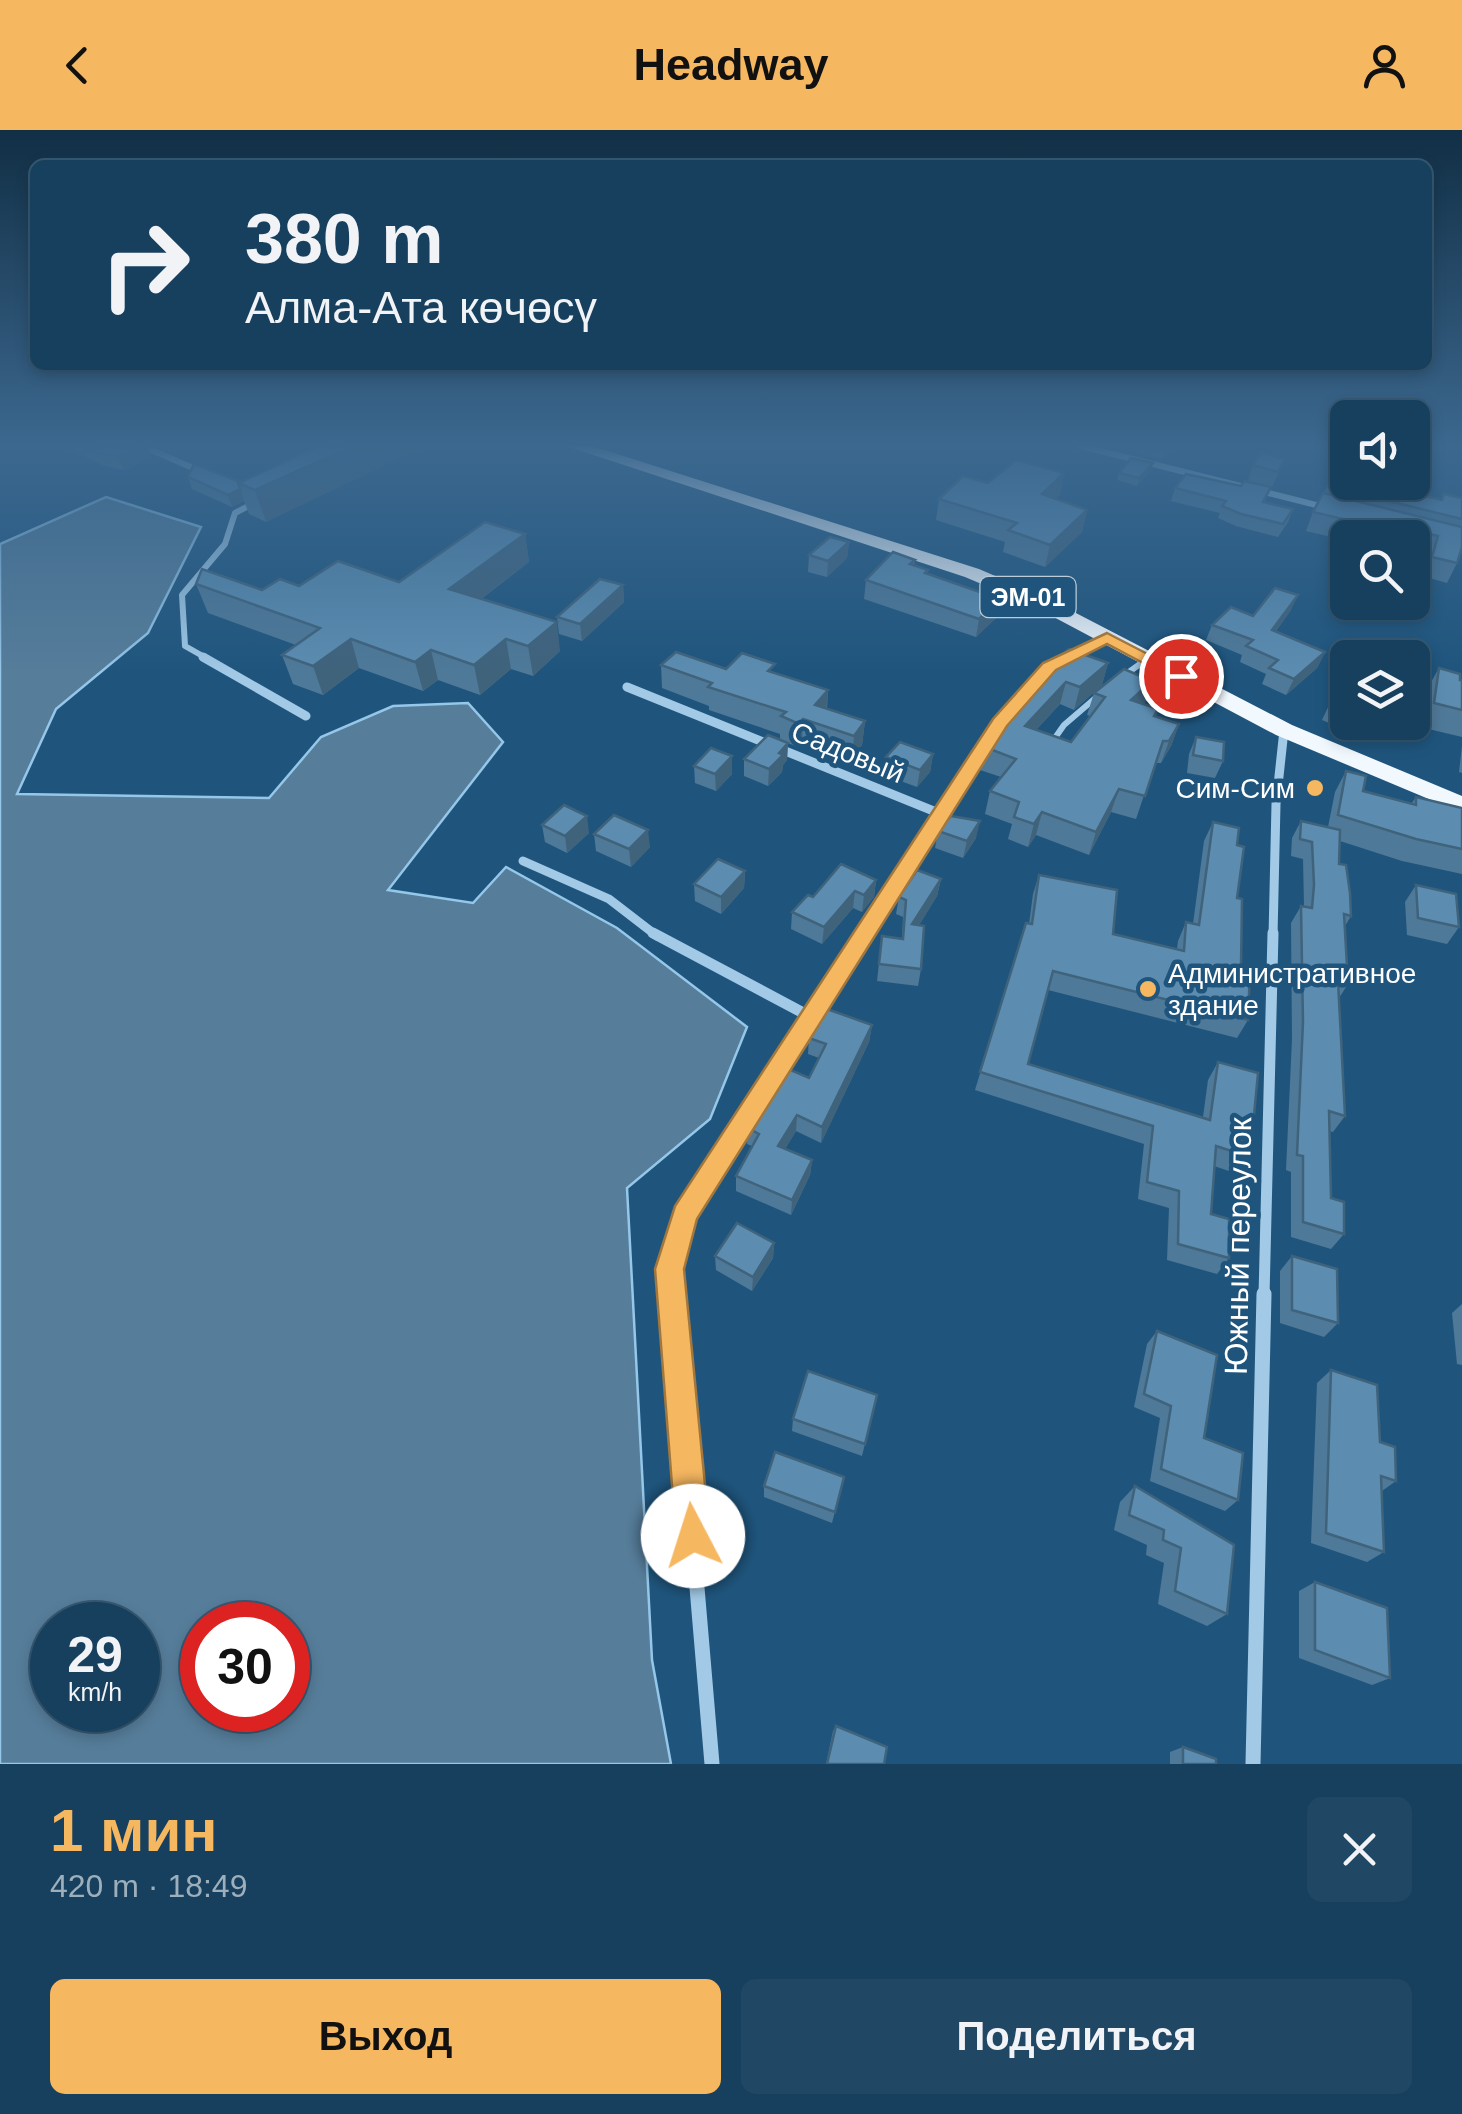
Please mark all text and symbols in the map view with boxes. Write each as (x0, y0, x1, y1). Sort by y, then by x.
icon: back (50, 38, 105, 93)
icon: person (1357, 38, 1412, 93)
text: Headway (633, 39, 829, 90)
icon: right (80, 200, 210, 330)
text: 380 m (245, 200, 443, 278)
text: Алма-Ата көчөсү (245, 282, 597, 333)
map controls (1330, 400, 1430, 740)
button: sound (1330, 400, 1430, 500)
button: search (1330, 520, 1430, 620)
road number: ЭМ-01 (980, 577, 1076, 617)
pin (1139, 634, 1224, 719)
button: layers (1330, 640, 1430, 740)
icon: arrive (1154, 649, 1209, 704)
street label: Садовый (787, 716, 909, 789)
place label: Сим-Сим (1175, 773, 1295, 804)
marker: Сим-Сим (1304, 777, 1326, 799)
place label: Административное здание (1168, 958, 1416, 1021)
marker: Административное здание (1137, 978, 1159, 1000)
street label: Южный переулок (1218, 1116, 1258, 1375)
position arrow (641, 1484, 745, 1588)
speed limit sign: 30 (180, 1602, 310, 1732)
text: 29 (67, 1627, 123, 1683)
text: km/h (68, 1678, 122, 1706)
text: 1 мин (50, 1797, 218, 1864)
button: close (1307, 1797, 1412, 1902)
text: 420 m · 18:49 (50, 1868, 247, 1904)
button: Выход (50, 1979, 721, 2094)
button: Поделиться (741, 1979, 1412, 2094)

